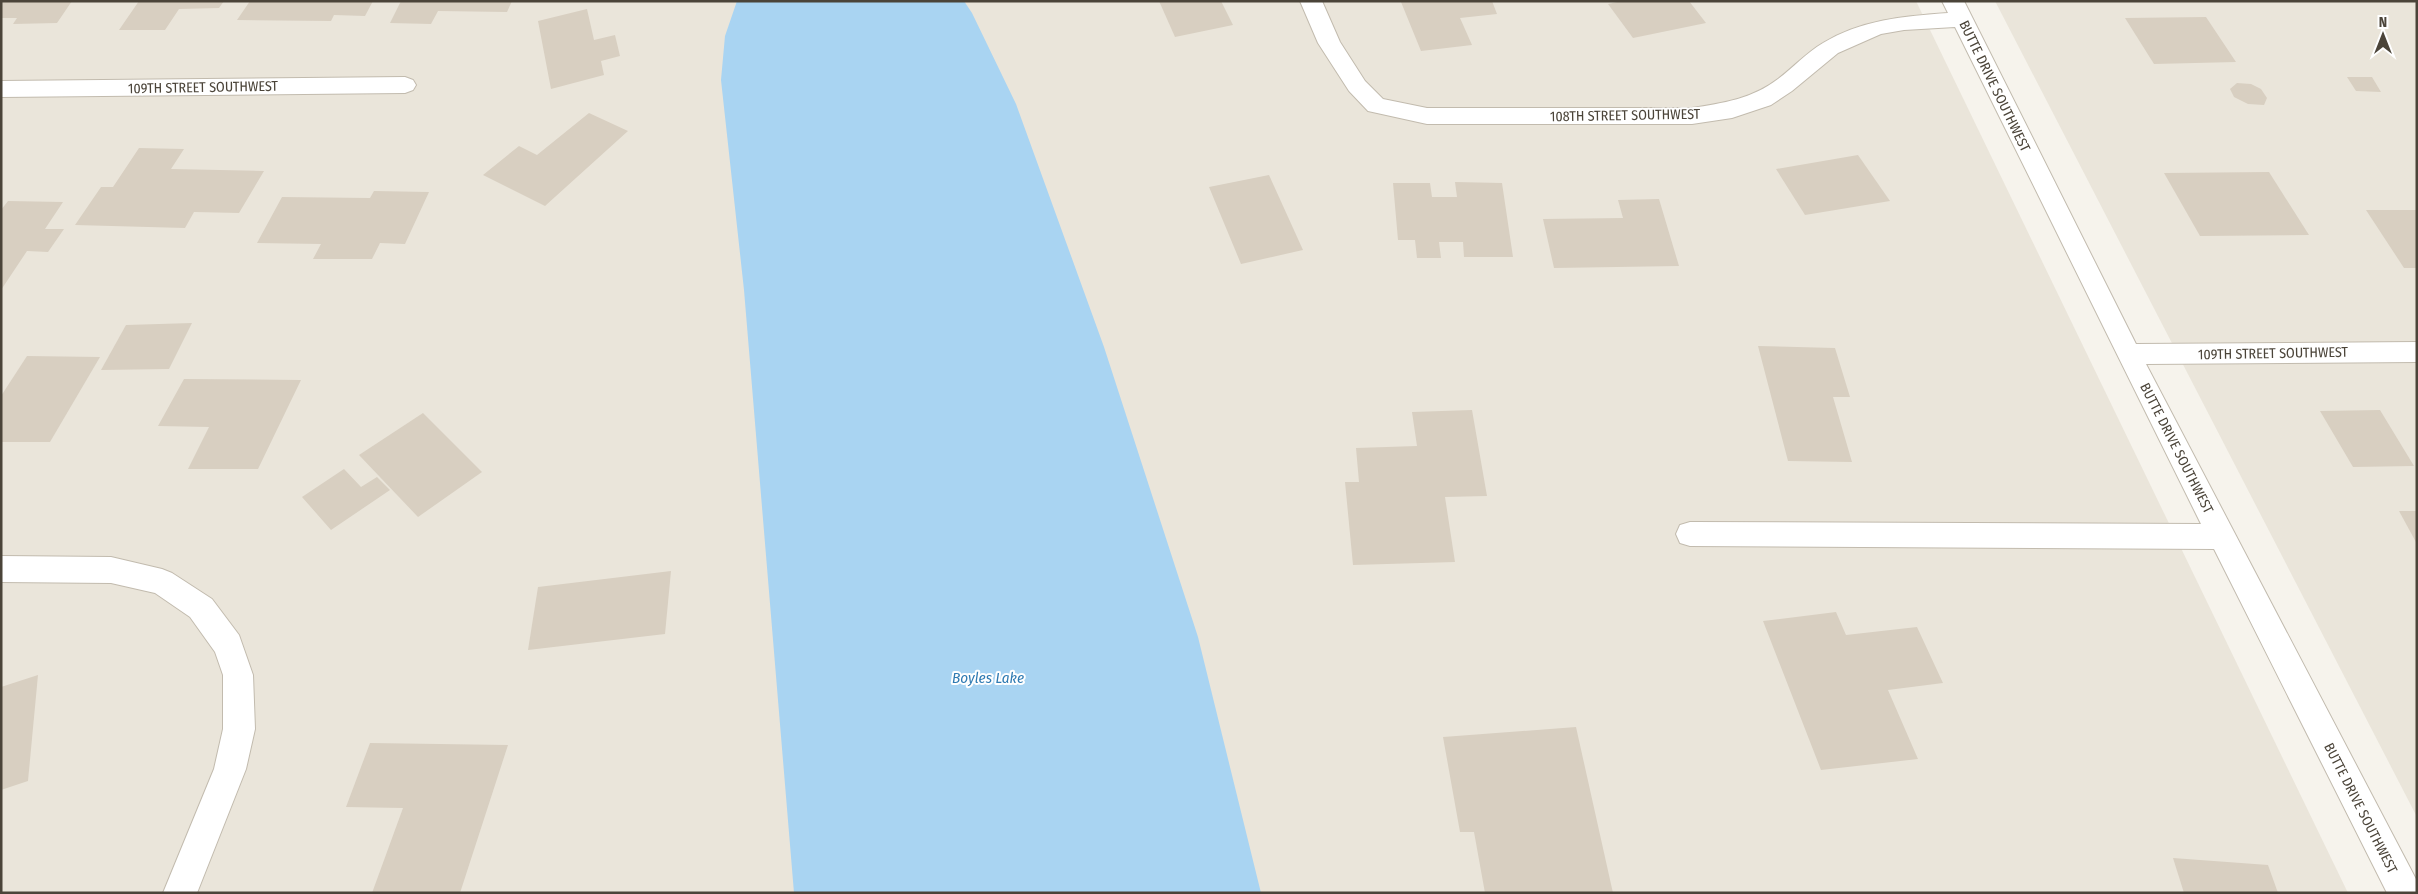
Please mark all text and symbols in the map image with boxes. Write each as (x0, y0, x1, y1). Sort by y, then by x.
north arrow (2358, 10, 2408, 60)
text: N (2379, 14, 2387, 31)
street label: BUTTE DRIVE SOUTHWEST (1955, 18, 2034, 155)
street label: 109TH STREET SOUTHWEST (128, 78, 279, 97)
street label: 108TH STREET SOUTHWEST (1550, 106, 1701, 125)
street label: 109TH STREET SOUTHWEST (2198, 344, 2349, 363)
street label: BUTTE DRIVE SOUTHWEST (2136, 380, 2217, 517)
water label: Boyles Lake (952, 669, 1024, 687)
street label: BUTTE DRIVE SOUTHWEST (2320, 740, 2401, 877)

